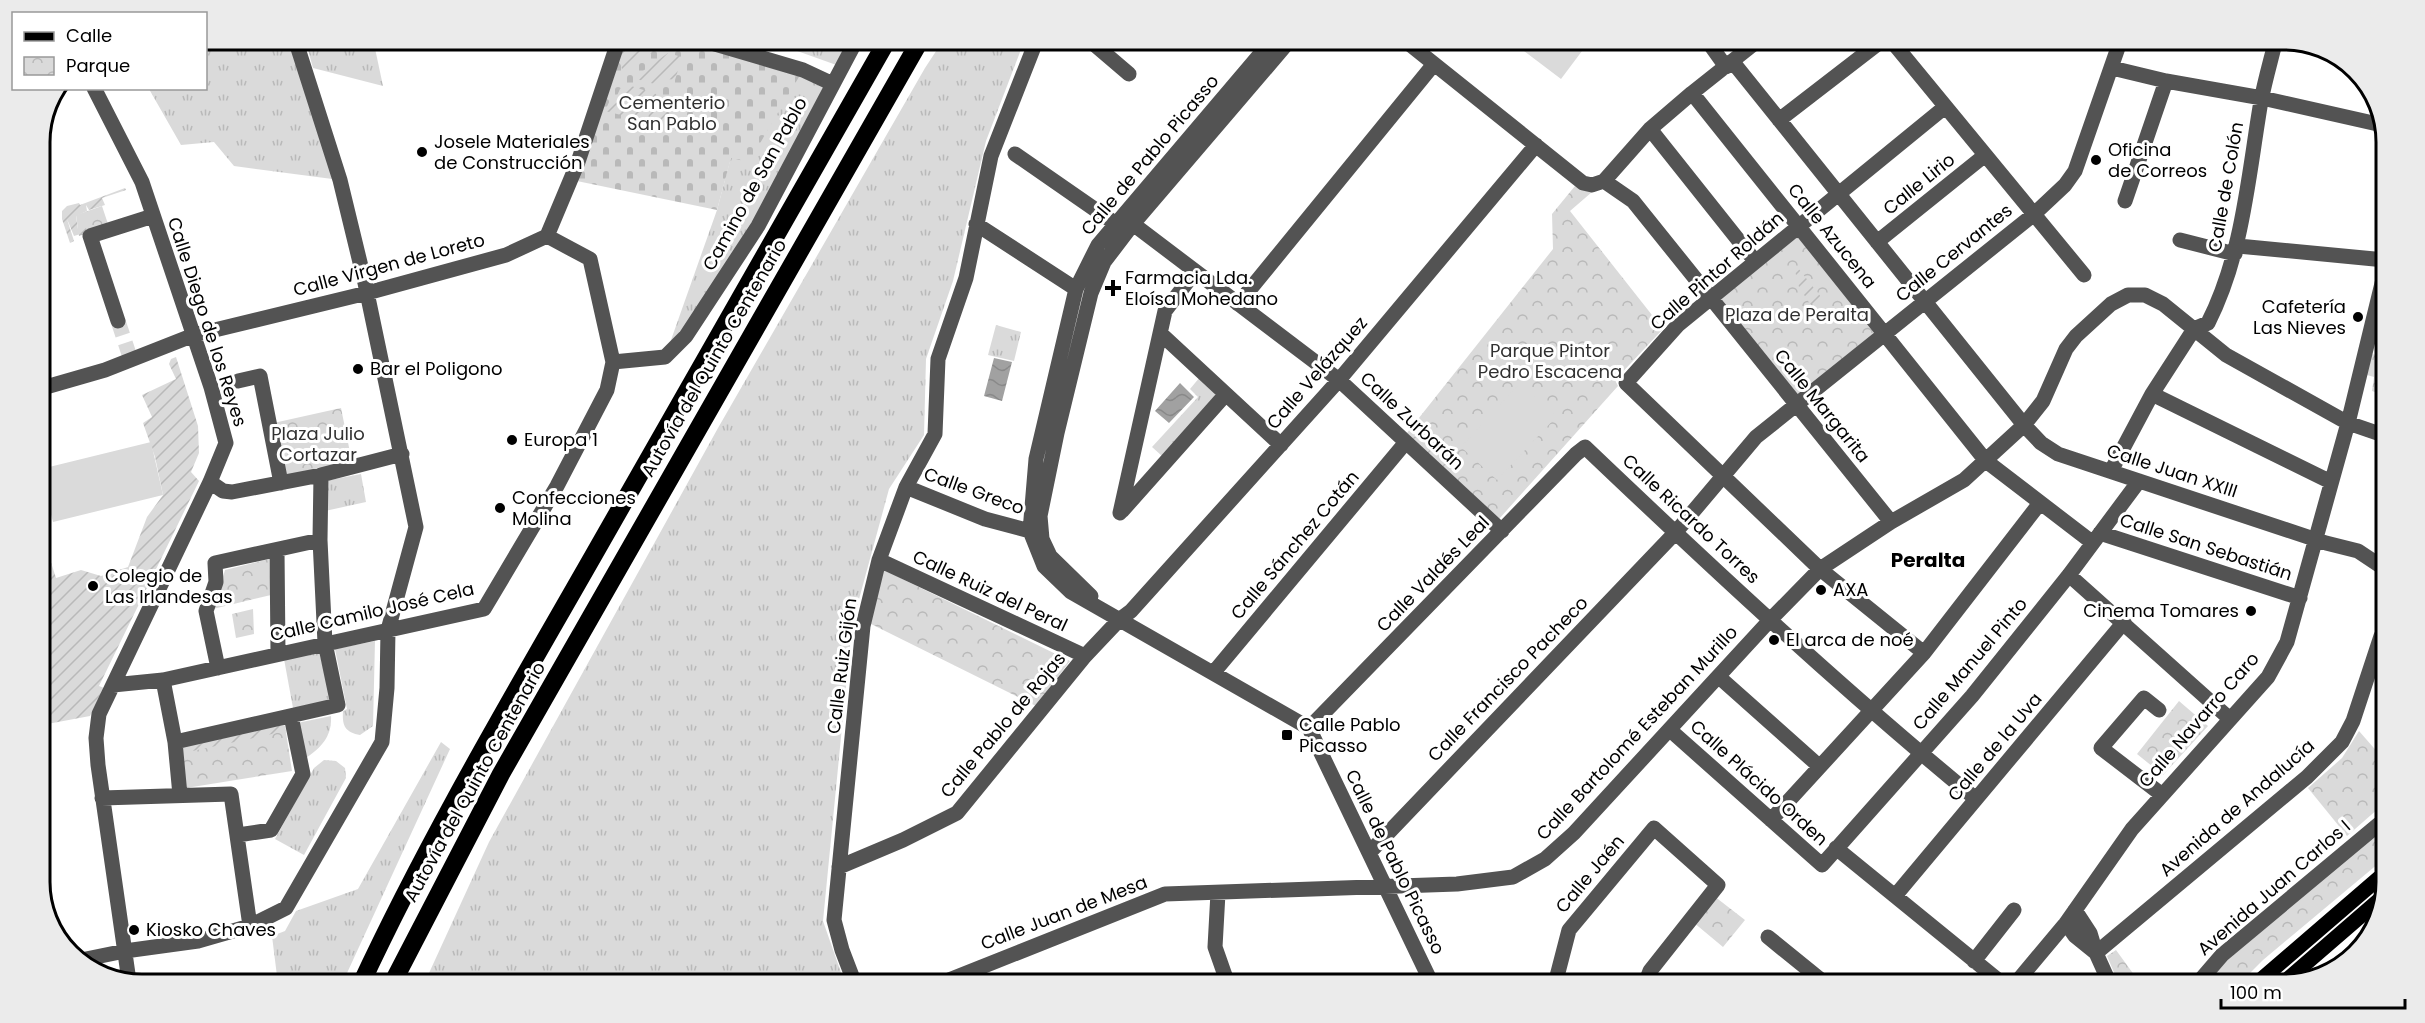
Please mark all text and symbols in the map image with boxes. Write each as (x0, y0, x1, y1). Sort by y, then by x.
legend (12, 12, 207, 90)
text: Calle (66, 23, 112, 48)
text: Parque (66, 53, 130, 78)
street label: Calle de Pablo Picasso (1075, 69, 1224, 240)
park label: Cementerio San Pablo (619, 90, 725, 136)
street label: Camino de San Pablo (696, 93, 813, 275)
street label: Calle de Colón (2202, 120, 2249, 254)
place label: Josele Materiales de Construcción (434, 129, 590, 175)
place label: Oficina de Correos (2108, 137, 2207, 183)
marker: Josele Materiales de Construcción (415, 145, 429, 159)
street label: Calle Lirio (1877, 147, 1960, 220)
marker: Oficina de Correos (2089, 153, 2103, 167)
street label: Calle Azucena (1782, 178, 1883, 293)
street label: Calle Cervantes (1890, 198, 2017, 307)
street label: Calle Pintor Roldán (1644, 206, 1789, 336)
street label: Calle Diego de los Reyes (162, 214, 253, 430)
street label: Calle Virgen de Loreto (290, 227, 487, 302)
street label: Autovía del Quinto Centenario (635, 234, 792, 481)
place label: Farmacia Lda. Eloísa Mohedano (1125, 265, 1278, 311)
marker: Farmacia Lda. Eloísa Mohedano (1106, 281, 1120, 295)
place label: Cafetería Las Nieves (2253, 294, 2346, 340)
park label: Plaza de Peralta (1725, 302, 1869, 327)
marker: Cafetería Las Nieves (2351, 310, 2365, 324)
street label: Calle Velázquez (1261, 311, 1373, 434)
park label: Parque Pintor Pedro Escacena (1478, 338, 1622, 384)
street label: Calle Margarita (1769, 344, 1876, 468)
place label: Bar el Poligono (370, 356, 503, 381)
marker: Bar el Poligono (351, 362, 365, 376)
street label: Calle Zurbarán (1355, 366, 1470, 475)
park label: Plaza Julio Cortazar (271, 421, 365, 467)
place label: Europa 1 (524, 427, 598, 452)
marker: Europa 1 (505, 433, 519, 447)
street label: Calle Juan XXIII (2104, 438, 2241, 503)
street label: Calle Ricardo Torres (1617, 448, 1766, 589)
street label: Calle Greco (920, 461, 1028, 520)
street label: Calle Sánchez Cotán (1225, 465, 1364, 624)
place label: Confecciones Molina (512, 485, 636, 531)
marker: Confecciones Molina (493, 501, 507, 515)
street label: Calle San Sebastián (2117, 507, 2296, 586)
street label: Calle Valdés Leal (1371, 510, 1495, 637)
street label: Calle Ruiz del Peral (909, 544, 1072, 637)
district label: Peralta (1891, 546, 1965, 574)
place label: Colegio de Las Irlandesas (105, 563, 233, 609)
street label: Calle Camilo José Cela (267, 576, 476, 647)
place label: AXA (1833, 577, 1868, 602)
marker: Colegio de Las Irlandesas (86, 579, 100, 593)
marker: AXA (1814, 583, 1828, 597)
street label: Calle Francisco Pacheco (1422, 590, 1593, 767)
street label: Calle Manuel Pinto (1907, 592, 2033, 735)
street label: Calle Ruiz Gijón (821, 597, 862, 735)
place label: Cinema Tomares (2083, 598, 2239, 623)
marker: Cinema Tomares (2244, 604, 2258, 618)
street label: Calle Bartolomé Esteban Murillo (1530, 620, 1743, 845)
place label: El arca de noé (1786, 627, 1914, 652)
marker: El arca de noé (1767, 633, 1781, 647)
street label: Calle Pablo de Rojas (934, 647, 1071, 803)
street label: Calle Navarro Caro (2133, 647, 2264, 793)
street label: Autovía del Quinto Centenario (398, 657, 551, 906)
street label: Calle de la Uva (1942, 687, 2048, 806)
place label: Calle Pablo Picasso (1299, 712, 1401, 758)
street label: Calle Plácido Orden (1685, 714, 1834, 851)
marker: Calle Pablo Picasso (1280, 728, 1294, 742)
street label: Avenida de Andalucía (2154, 733, 2320, 882)
street label: Calle de Pablo Picasso (1340, 765, 1451, 958)
street label: Avenida Juan Carlos I (2192, 814, 2356, 961)
street label: Calle Jaén (1549, 829, 1630, 918)
street label: Calle Juan de Mesa (977, 869, 1151, 956)
place label: Kiosko Chaves (146, 917, 276, 942)
marker: Kiosko Chaves (127, 923, 141, 937)
scale bar (2221, 972, 2406, 1010)
text: 100 m (2230, 980, 2282, 1005)

